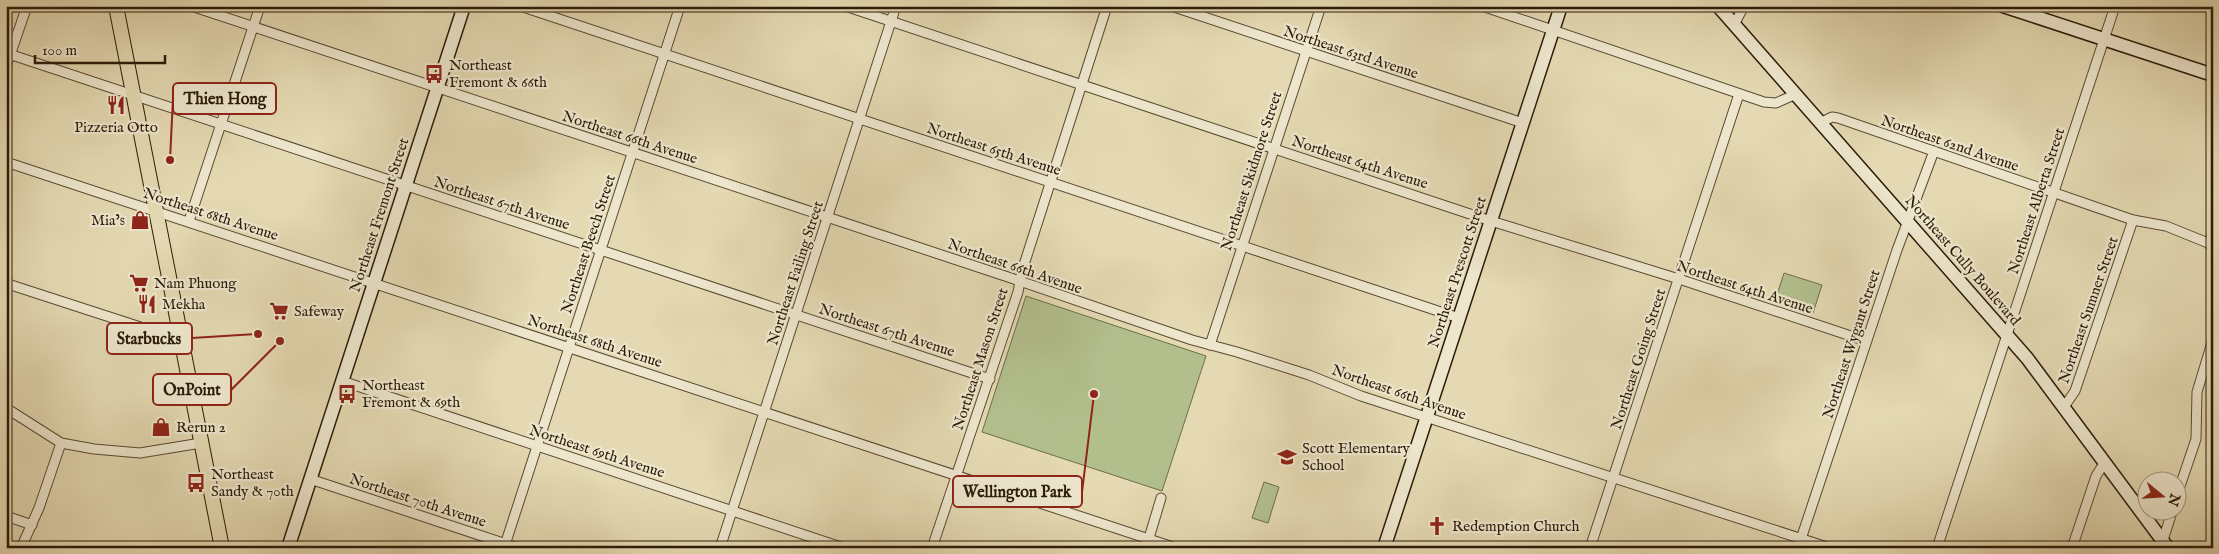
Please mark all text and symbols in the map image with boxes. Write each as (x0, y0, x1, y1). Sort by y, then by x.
street label: Northeast 63rd Avenue (1281, 22, 1421, 83)
scale bar (35, 32, 165, 64)
text: 100 m (42, 41, 78, 60)
place label: Northeast Fremont & 66th (449, 56, 547, 92)
bus stop icon: Northeast Fremont & 66th (423, 63, 445, 85)
callout: Thien Hong (173, 83, 276, 114)
street label: Northeast Skidmore Street (1217, 89, 1286, 253)
text: Thien Hong (182, 90, 268, 110)
restaurant icon: Pizzeria Otto (105, 94, 127, 116)
street label: Northeast 66th Avenue (560, 107, 700, 168)
street label: Northeast 62nd Avenue (1878, 111, 2021, 176)
place label: Pizzeria Otto (74, 118, 158, 137)
street label: Northeast 65th Avenue (924, 119, 1064, 180)
street label: Northeast Alberta Street (2004, 125, 2069, 277)
street label: Northeast 64th Avenue (1289, 131, 1430, 194)
street label: Northeast Fremont Street (346, 136, 413, 295)
street label: Northeast Beech Street (557, 172, 620, 316)
street label: Northeast 67th Avenue (431, 173, 572, 234)
street label: Northeast 68th Avenue (141, 184, 281, 245)
street label: Northeast Cully Boulevard (1901, 191, 2025, 330)
street label: Northeast Prescott Street (1424, 194, 1491, 350)
street label: Northeast Failing Street (763, 198, 828, 348)
shop icon: Mia’s (129, 209, 151, 231)
place label: Mia’s (91, 211, 125, 230)
street label: Northeast Sumner Street (2054, 234, 2123, 386)
street label: Northeast 66th Avenue (945, 235, 1085, 298)
street label: Northeast 64th Avenue (1674, 256, 1815, 319)
street label: Northeast Wygant Street (1818, 267, 1885, 421)
supermarket icon: Nam Phuong (128, 272, 150, 294)
place label: Nam Phuong (154, 274, 237, 293)
street label: Northeast Mason Street (948, 286, 1012, 433)
street label: Northeast Going Street (1607, 286, 1670, 432)
restaurant icon: Mekha (136, 293, 158, 315)
place label: Mekha (162, 295, 206, 314)
supermarket icon: Safeway (268, 300, 290, 322)
street label: Northeast 67th Avenue (816, 300, 957, 361)
place label: Safeway (294, 302, 345, 321)
street label: Northeast 68th Avenue (525, 311, 665, 372)
callout: Starbucks (107, 323, 192, 354)
text: Starbucks (117, 330, 182, 350)
street label: Northeast 66th Avenue (1329, 361, 1469, 424)
callout: OnPoint (153, 374, 231, 405)
place label: Northeast Fremont & 69th (362, 376, 460, 412)
text: OnPoint (163, 381, 221, 401)
bus stop icon: Northeast Fremont & 69th (336, 383, 358, 405)
shop icon: Rerun 2 (150, 416, 172, 438)
place label: Rerun 2 (176, 418, 226, 437)
street label: Northeast 69th Avenue (527, 421, 667, 482)
place label: Scott Elementary School (1302, 439, 1411, 475)
school or university icon: Scott Elementary School (1276, 446, 1298, 468)
place label: Northeast Sandy & 70th (211, 465, 294, 501)
street label: Northeast 70th Avenue (347, 469, 489, 532)
bus stop icon: Northeast Sandy & 70th (185, 472, 207, 494)
north arrow (2136, 472, 2186, 522)
callout: Wellington Park (953, 476, 1082, 507)
text: Wellington Park (962, 483, 1072, 503)
text: N (2163, 490, 2184, 508)
church icon: Redemption Church (1426, 515, 1448, 537)
place label: Redemption Church (1452, 517, 1580, 536)

